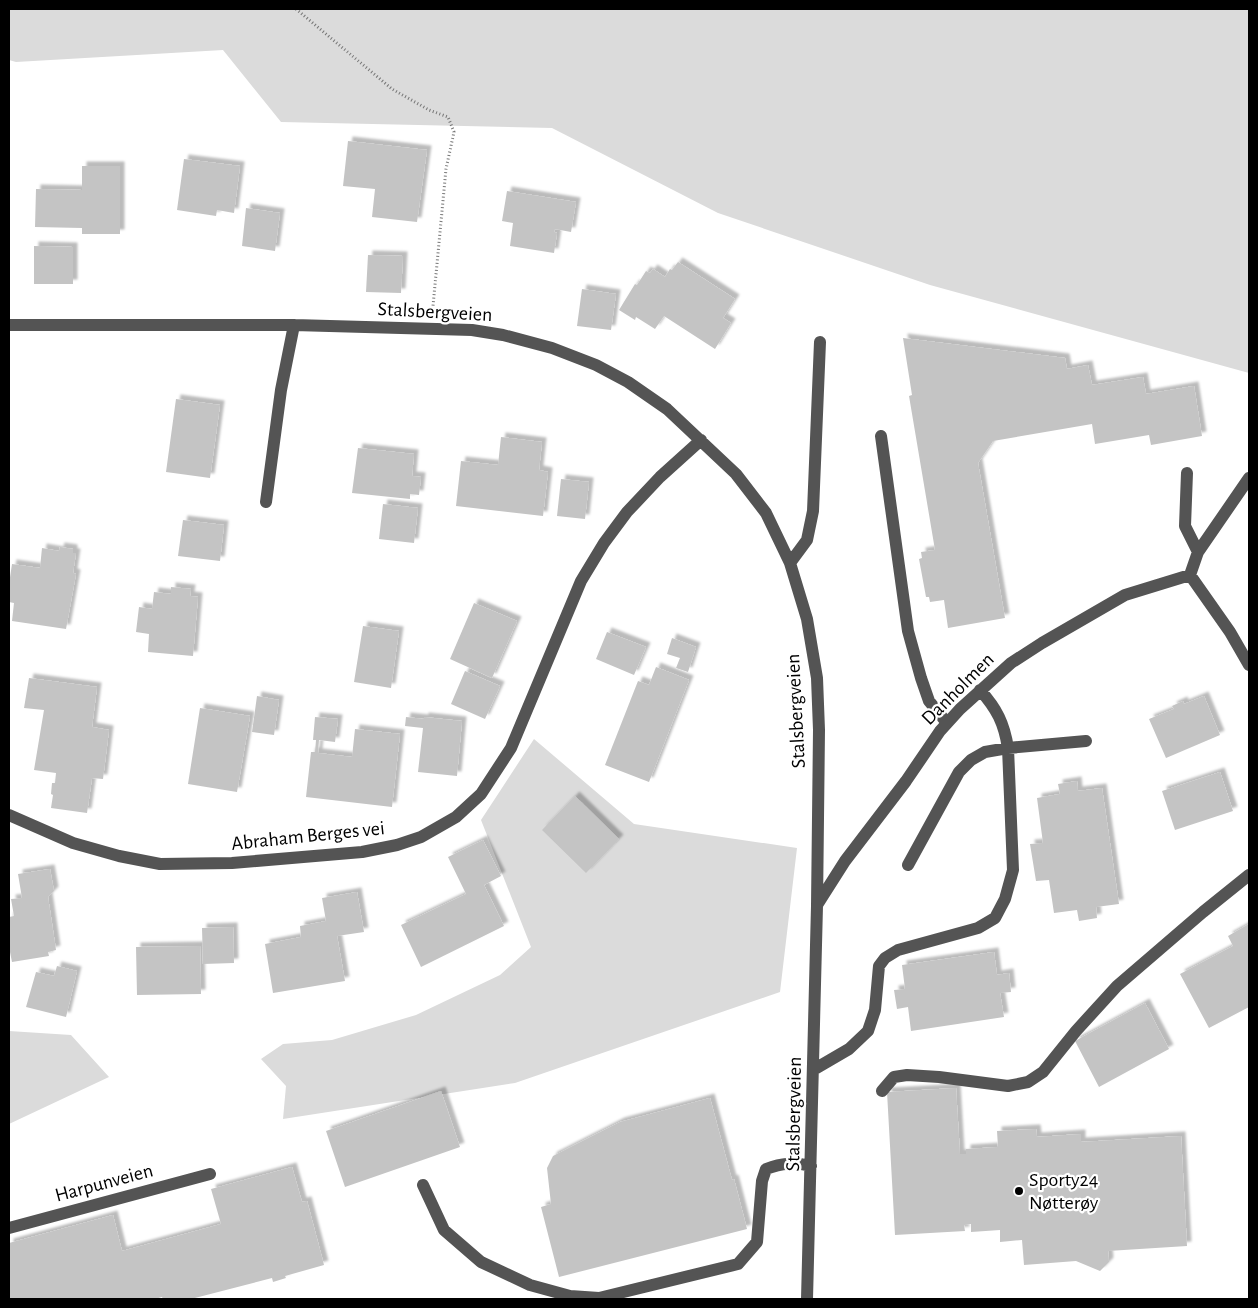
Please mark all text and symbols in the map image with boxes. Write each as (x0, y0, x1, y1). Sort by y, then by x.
street label: Stalsbergveien (377, 299, 493, 325)
street label: Danholmen (918, 649, 998, 729)
street label: Stalsbergveien (783, 653, 809, 769)
street label: Abraham Berges vei (230, 818, 386, 854)
street label: Stalsbergveien (783, 1056, 805, 1172)
street label: Harpunveien (53, 1160, 155, 1206)
place label: Sporty24 Nøtterøy (1029, 1170, 1099, 1213)
marker: Sporty24 Nøtterøy (1013, 1185, 1025, 1197)

